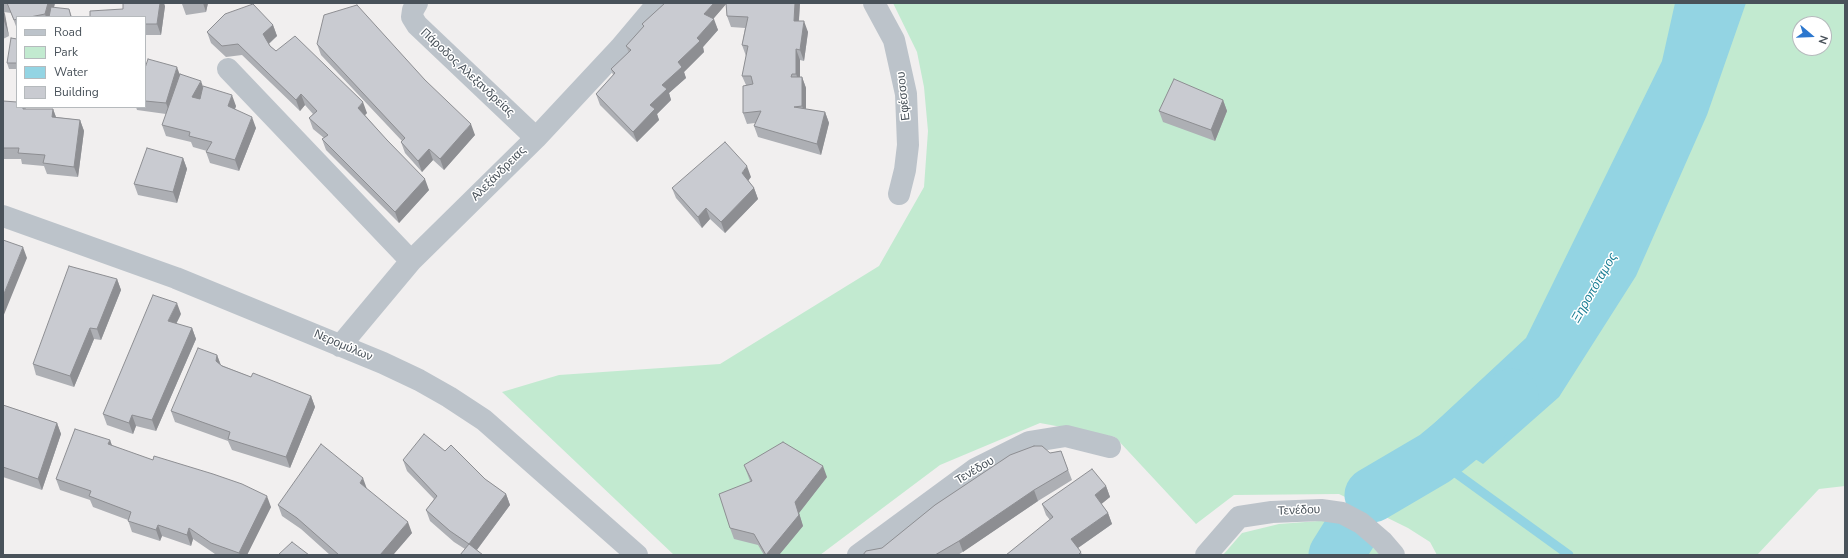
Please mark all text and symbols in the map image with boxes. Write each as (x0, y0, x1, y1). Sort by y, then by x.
legend (16, 16, 146, 108)
north arrow (1792, 16, 1832, 56)
text: Road (54, 24, 82, 40)
street label: Πάροδος Αλεξανδρείας (417, 26, 517, 120)
text: N (1814, 33, 1831, 46)
text: Park (54, 44, 78, 60)
text: Water (54, 64, 88, 80)
street label: Εφέσσου (894, 71, 914, 121)
text: Building (54, 84, 99, 100)
street label: Αλεξάνδρειας (469, 144, 529, 204)
water label: Ξηροπόταμος (1569, 250, 1621, 326)
street label: Νερομύλων (312, 327, 374, 365)
street label: Τενέδου (953, 454, 997, 488)
street label: Τενέδου (1277, 503, 1321, 519)

